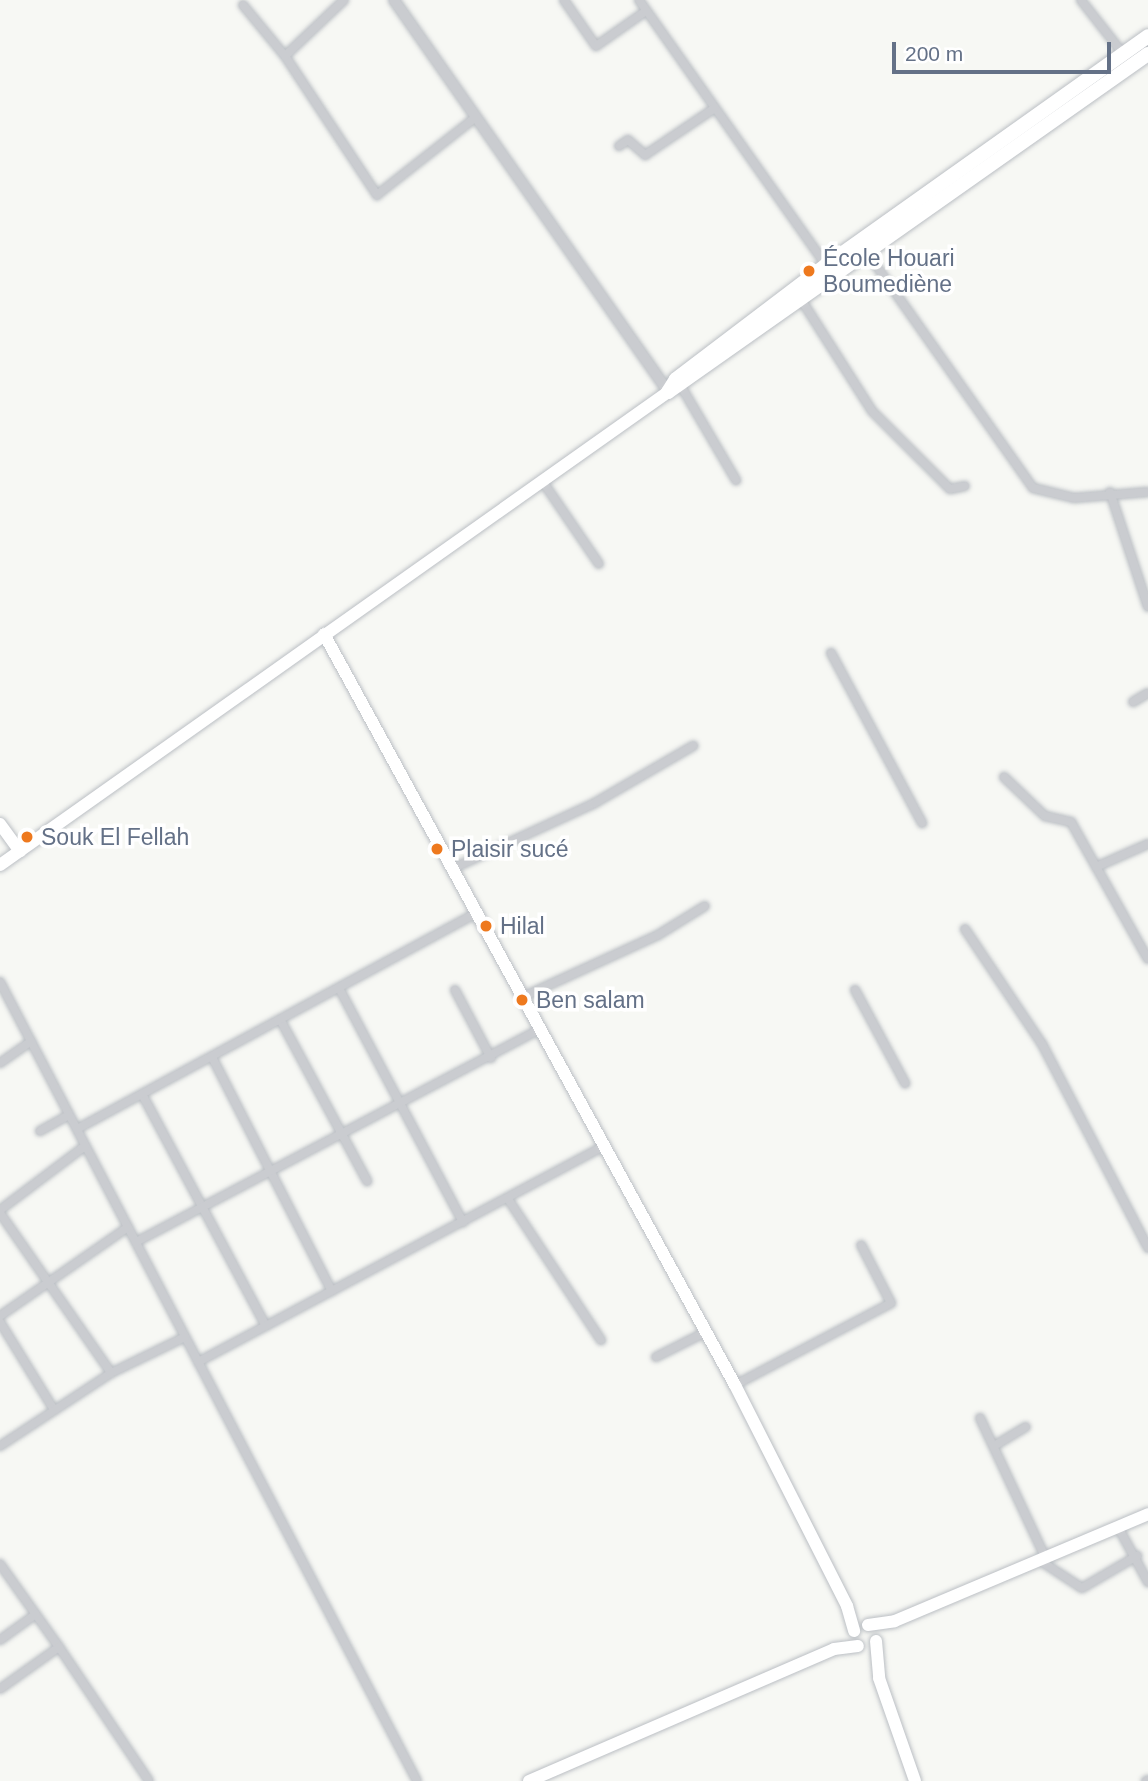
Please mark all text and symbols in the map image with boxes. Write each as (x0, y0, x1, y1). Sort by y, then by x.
scale bar (896, 28, 1115, 72)
text: 200 m (905, 42, 963, 65)
place label: École Houari Boumediène (823, 244, 955, 298)
marker: École Houari Boumediène (801, 263, 817, 279)
place label: Souk El Fellah (41, 823, 189, 851)
marker: Souk El Fellah (19, 829, 35, 845)
place label: Plaisir sucé (451, 835, 569, 863)
marker: Plaisir sucé (429, 841, 445, 857)
place label: Hilal (500, 912, 545, 940)
marker: Hilal (478, 918, 494, 934)
place label: Ben salam (536, 986, 645, 1014)
marker: Ben salam (514, 992, 530, 1008)

